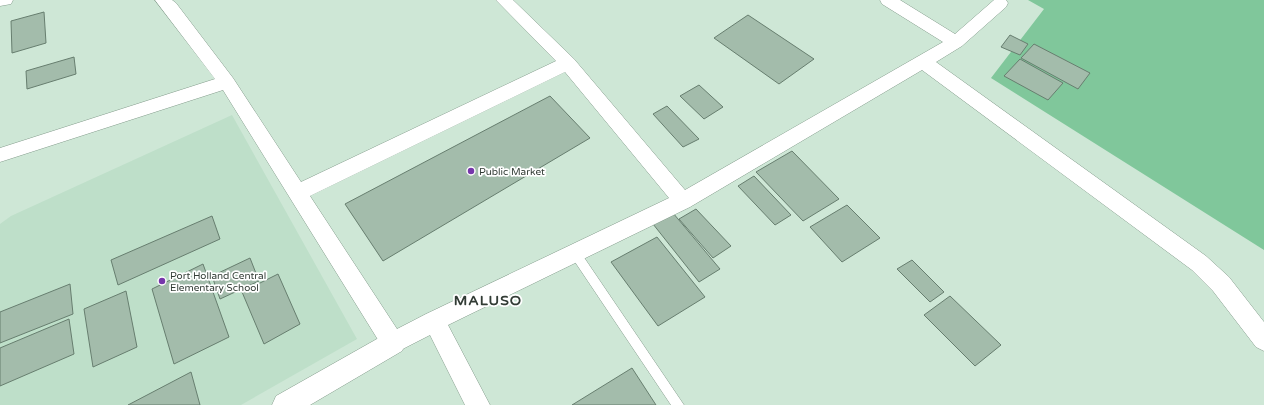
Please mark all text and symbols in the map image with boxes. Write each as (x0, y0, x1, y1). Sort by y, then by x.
marker: Public Market (466, 166, 476, 176)
place label: Public Market (479, 166, 545, 178)
place label: Port Holland Central Elementary School (170, 270, 266, 294)
marker: Port Holland Central Elementary School (157, 276, 167, 286)
district label: MALUSO (454, 292, 522, 309)

